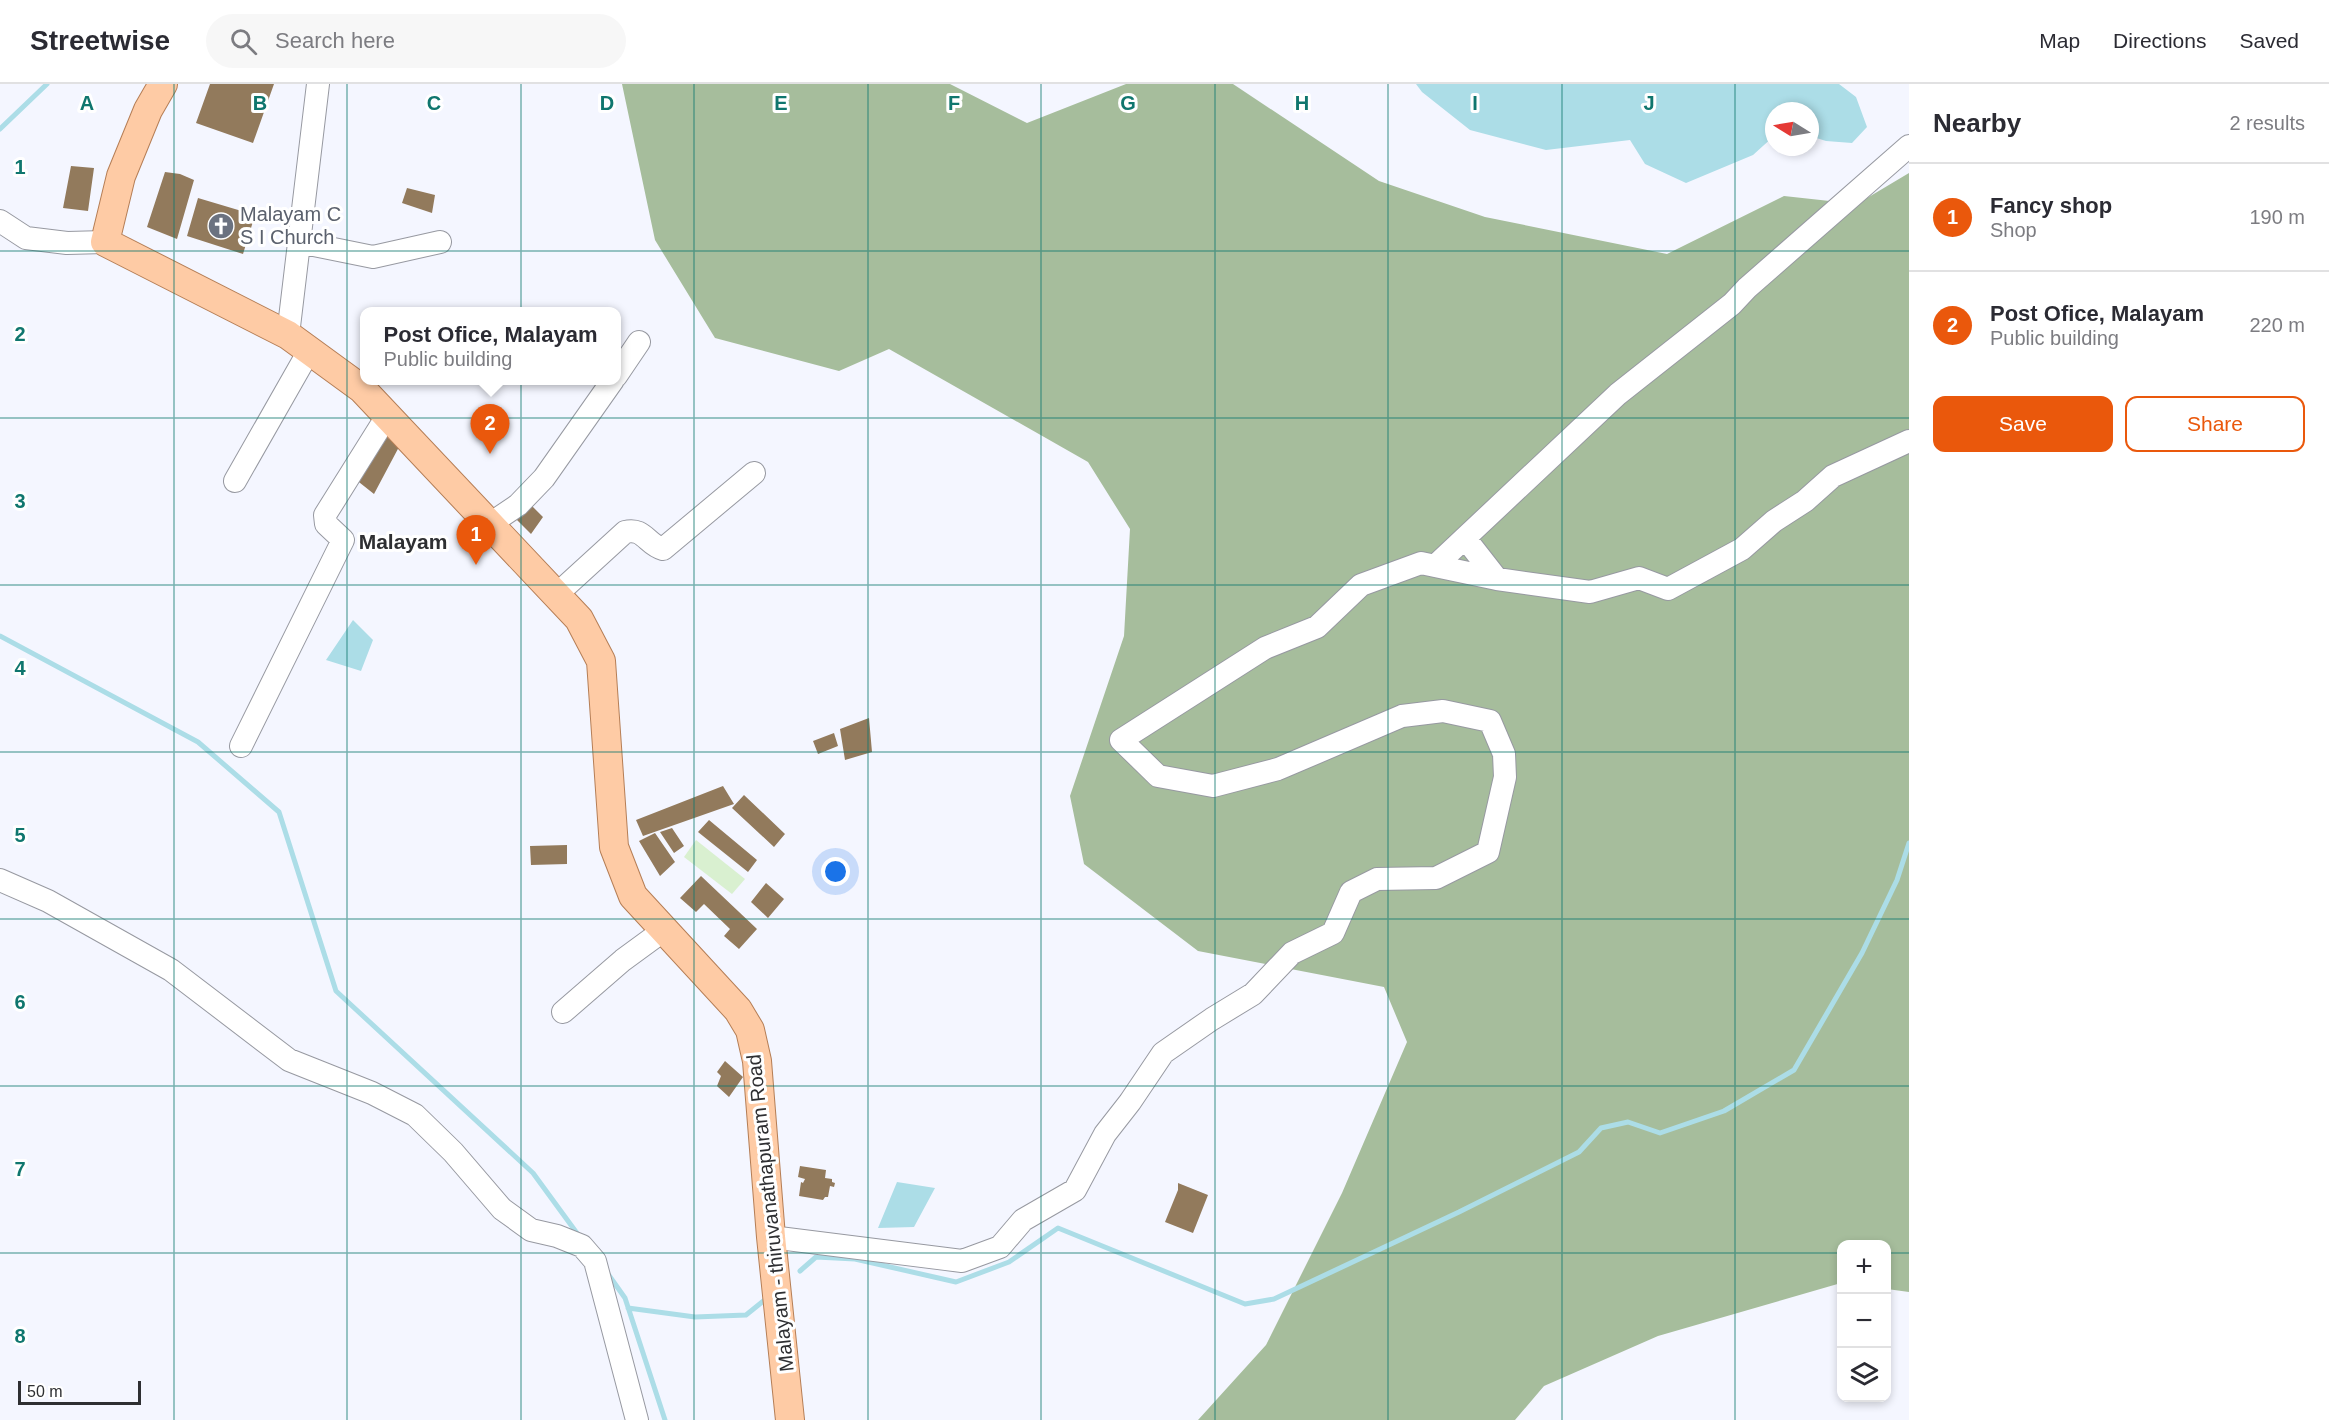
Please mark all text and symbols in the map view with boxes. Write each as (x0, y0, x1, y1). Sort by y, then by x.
search box (206, 14, 626, 68)
text: Streetwise (30, 25, 170, 56)
icon: search (227, 25, 260, 58)
text: Search here (275, 28, 395, 53)
text: Map (2039, 29, 2080, 52)
text: Directions (2113, 29, 2206, 52)
text: Saved (2239, 29, 2299, 52)
text: A (80, 92, 94, 114)
text: B (253, 92, 267, 114)
text: C (427, 92, 441, 114)
text: D (600, 92, 614, 114)
text: E (774, 92, 788, 114)
text: F (948, 92, 960, 114)
text: G (1120, 92, 1136, 114)
text: H (1295, 92, 1309, 114)
text: I (1472, 92, 1478, 114)
text: J (1643, 92, 1655, 114)
north arrow (1765, 102, 1819, 156)
text: Nearby (1933, 108, 2021, 138)
text: 2 results (2229, 112, 2305, 134)
text: 1 (14, 156, 26, 178)
text: Fancy shop (1990, 193, 2112, 218)
place label: Malayam C S I Church (240, 203, 341, 248)
text: 1 (1947, 206, 1958, 228)
text: 190 m (2249, 206, 2305, 228)
church icon: Malayam C S I Church (206, 211, 236, 241)
text: Shop (1990, 219, 2037, 241)
text: Post Ofice, Malayam (1990, 301, 2204, 326)
popup (360, 307, 621, 385)
text: 2 (1947, 314, 1958, 336)
text: 220 m (2249, 314, 2305, 336)
text: Post Ofice, Malayam (384, 322, 597, 347)
text: 2 (14, 323, 26, 345)
text: Public building (1990, 327, 2119, 349)
text: Public building (384, 348, 512, 370)
button: Save (1933, 396, 2113, 452)
button: Share (2125, 396, 2305, 452)
pin: 2 (470, 404, 510, 454)
text: 3 (14, 490, 26, 512)
pin: 1 (456, 516, 496, 565)
district label: Malayam (359, 530, 447, 553)
text: 4 (14, 657, 26, 679)
text: 5 (14, 824, 26, 846)
your location (821, 857, 850, 886)
text: 6 (14, 991, 26, 1013)
street label: Malayam - thiruvanathapuram Road (742, 1053, 798, 1373)
text: 7 (14, 1158, 26, 1180)
map controls (1837, 1240, 1891, 1402)
button: + (1837, 1240, 1891, 1294)
button: − (1837, 1294, 1891, 1348)
text: 8 (14, 1325, 26, 1347)
button: layers (1837, 1348, 1891, 1402)
scale bar (18, 1378, 141, 1406)
text: 50 m (27, 1383, 63, 1400)

